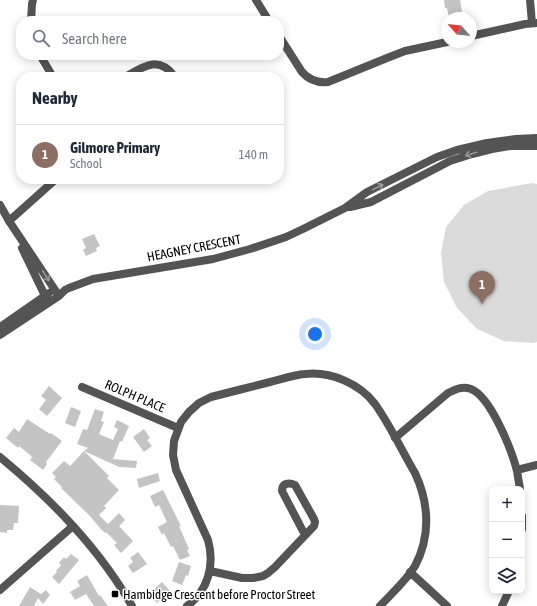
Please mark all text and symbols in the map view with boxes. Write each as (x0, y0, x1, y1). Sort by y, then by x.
north arrow (441, 12, 477, 48)
search box (16, 16, 284, 60)
icon: search (30, 27, 52, 49)
text: Search here (62, 30, 127, 47)
text: Nearby (32, 88, 78, 108)
text: Gilmore Primary (70, 139, 160, 156)
text: 1 (42, 147, 48, 162)
text: 140 m (239, 147, 268, 162)
one-way arrow (465, 151, 477, 159)
text: School (70, 156, 102, 171)
one-way arrow (371, 183, 383, 190)
street label: HEAGNEY CRESCENT (146, 231, 242, 264)
one-way arrow (42, 271, 50, 282)
pin: 1 (469, 271, 495, 304)
your location (305, 324, 325, 344)
street label: ROLPH PLACE (103, 377, 168, 416)
map controls (489, 486, 525, 594)
button: + (489, 486, 525, 522)
button: − (489, 522, 525, 558)
button: layers (489, 558, 525, 594)
place label: Hambidge Crescent before Proctor Street (123, 587, 316, 602)
marker: Hambidge Crescent before Proctor Street (110, 589, 120, 599)

